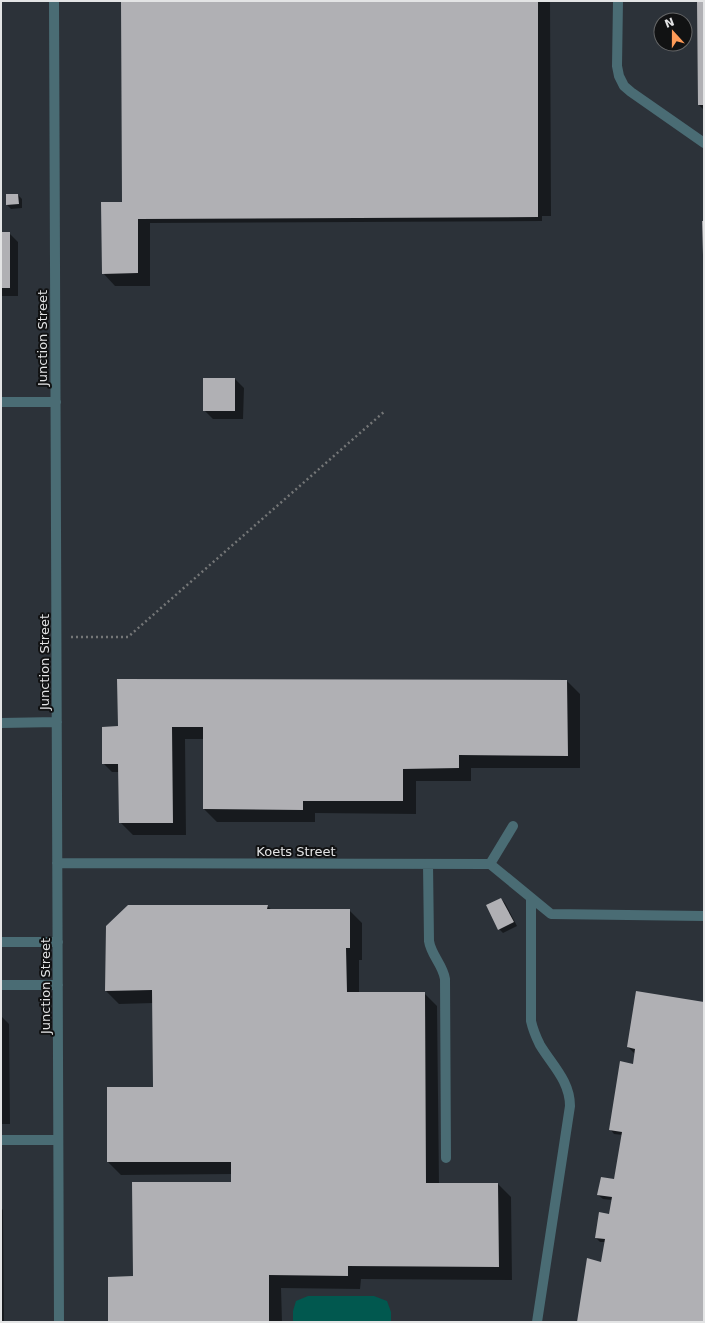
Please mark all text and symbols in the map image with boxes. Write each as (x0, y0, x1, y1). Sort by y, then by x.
north arrow (653, 12, 693, 52)
text: N (663, 15, 676, 31)
street label: Junction Street (35, 290, 50, 387)
street label: Junction Street (37, 614, 52, 711)
street label: Koets Street (256, 844, 336, 859)
street label: Junction Street (38, 938, 53, 1035)

